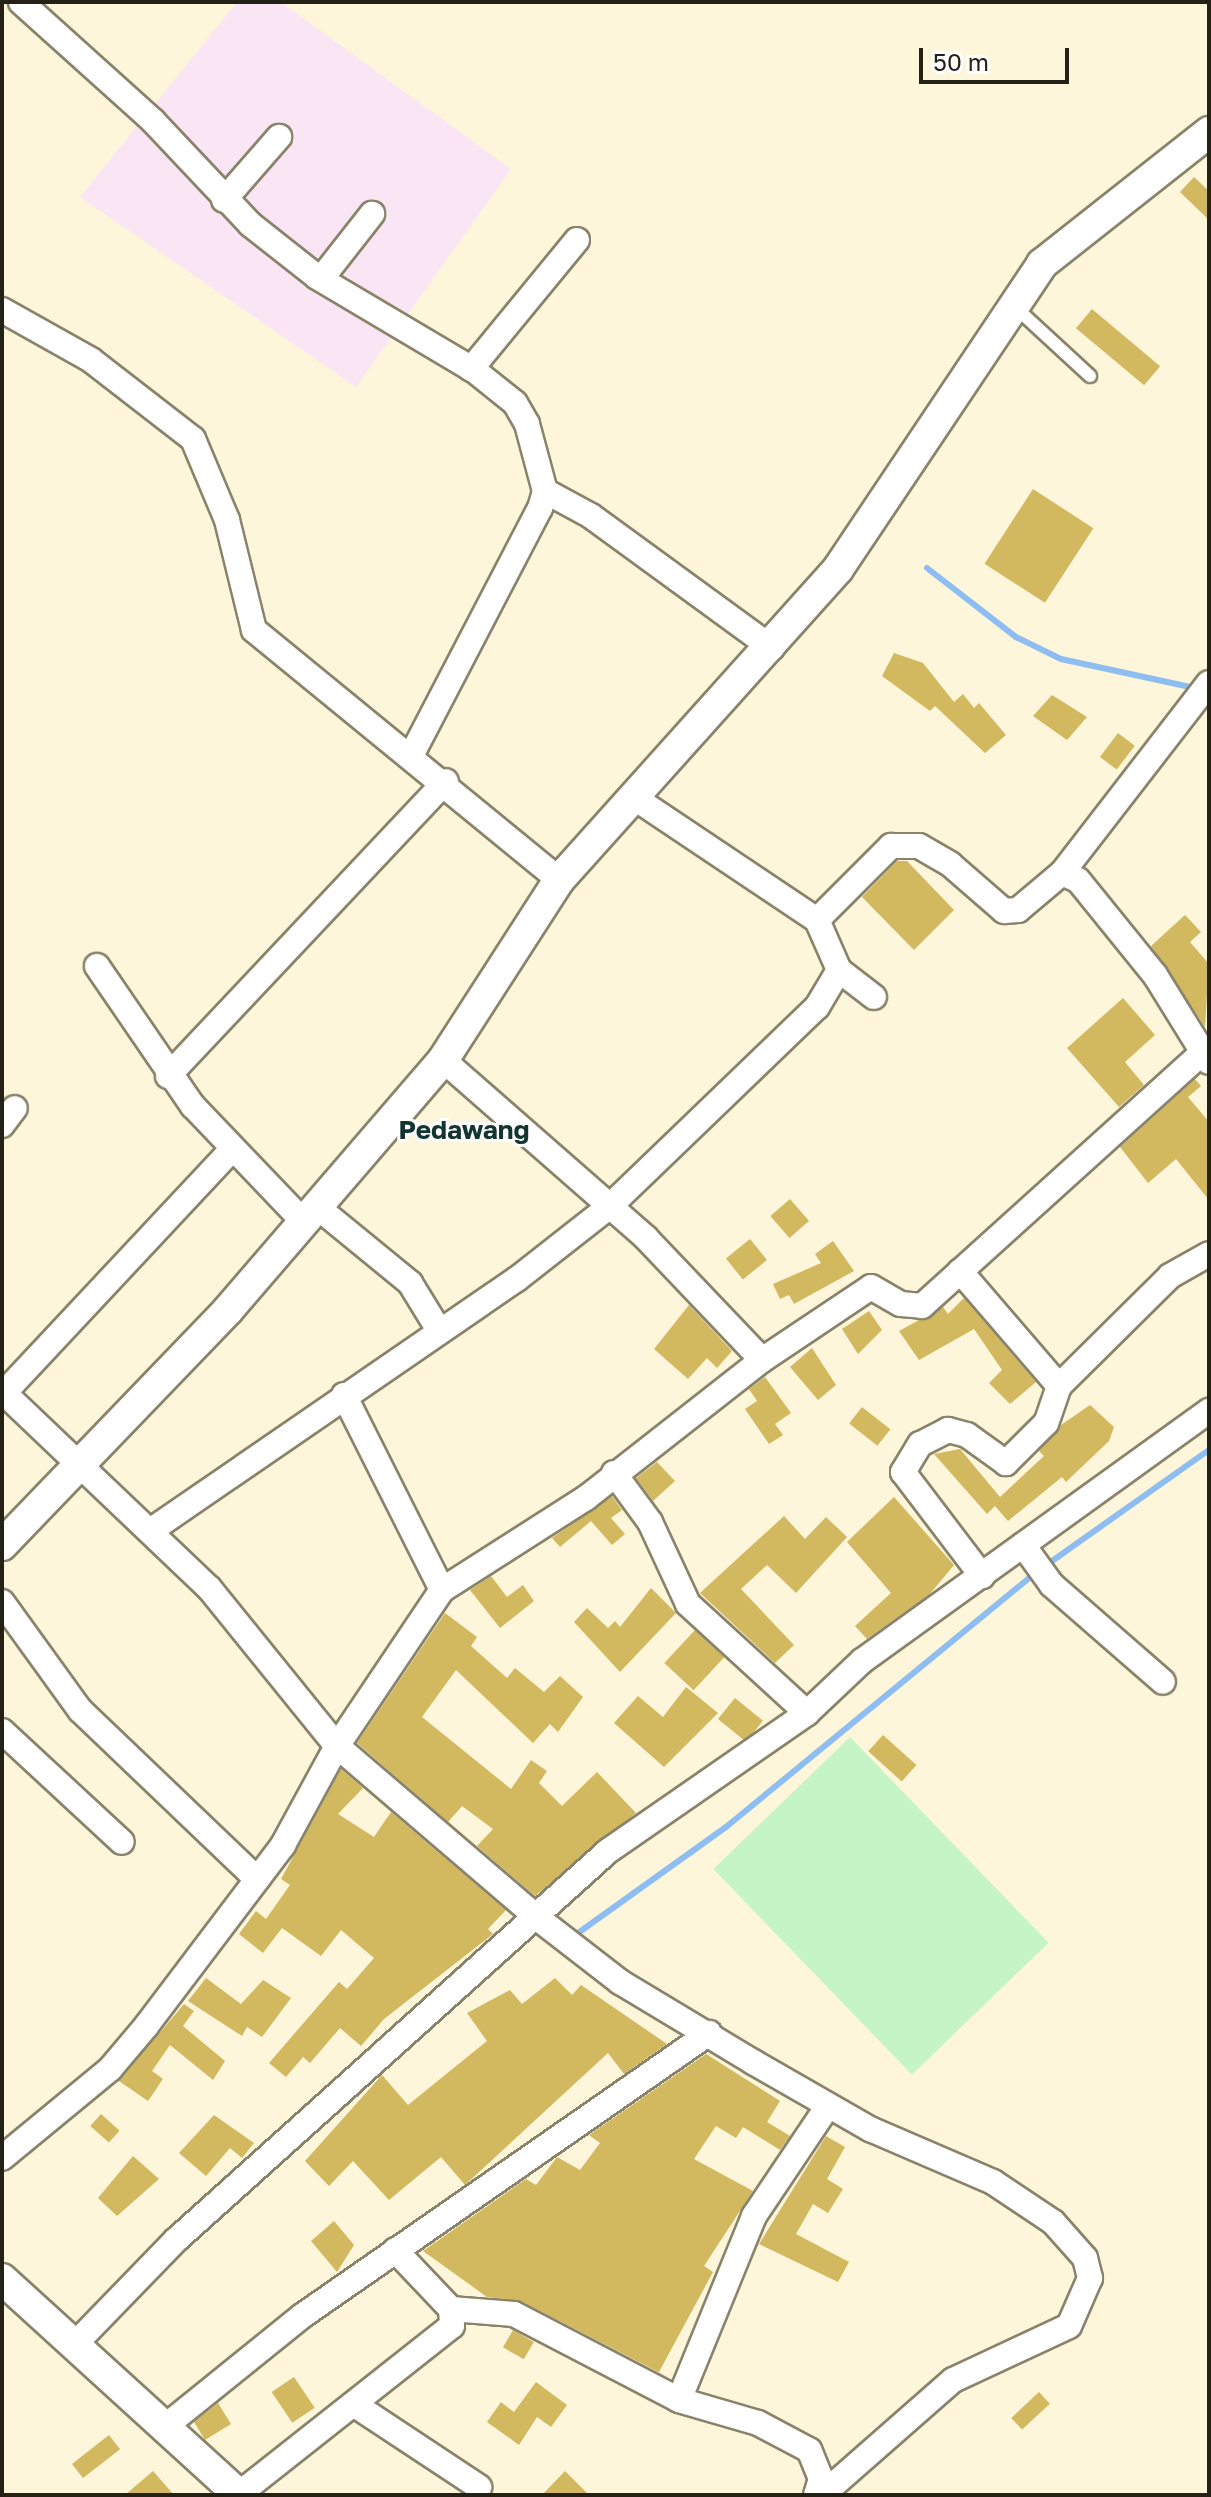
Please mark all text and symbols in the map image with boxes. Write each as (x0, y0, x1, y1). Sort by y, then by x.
scale bar (923, 32, 1073, 82)
text: 50 m (933, 47, 989, 76)
district label: Pedawang (398, 1114, 530, 1146)

